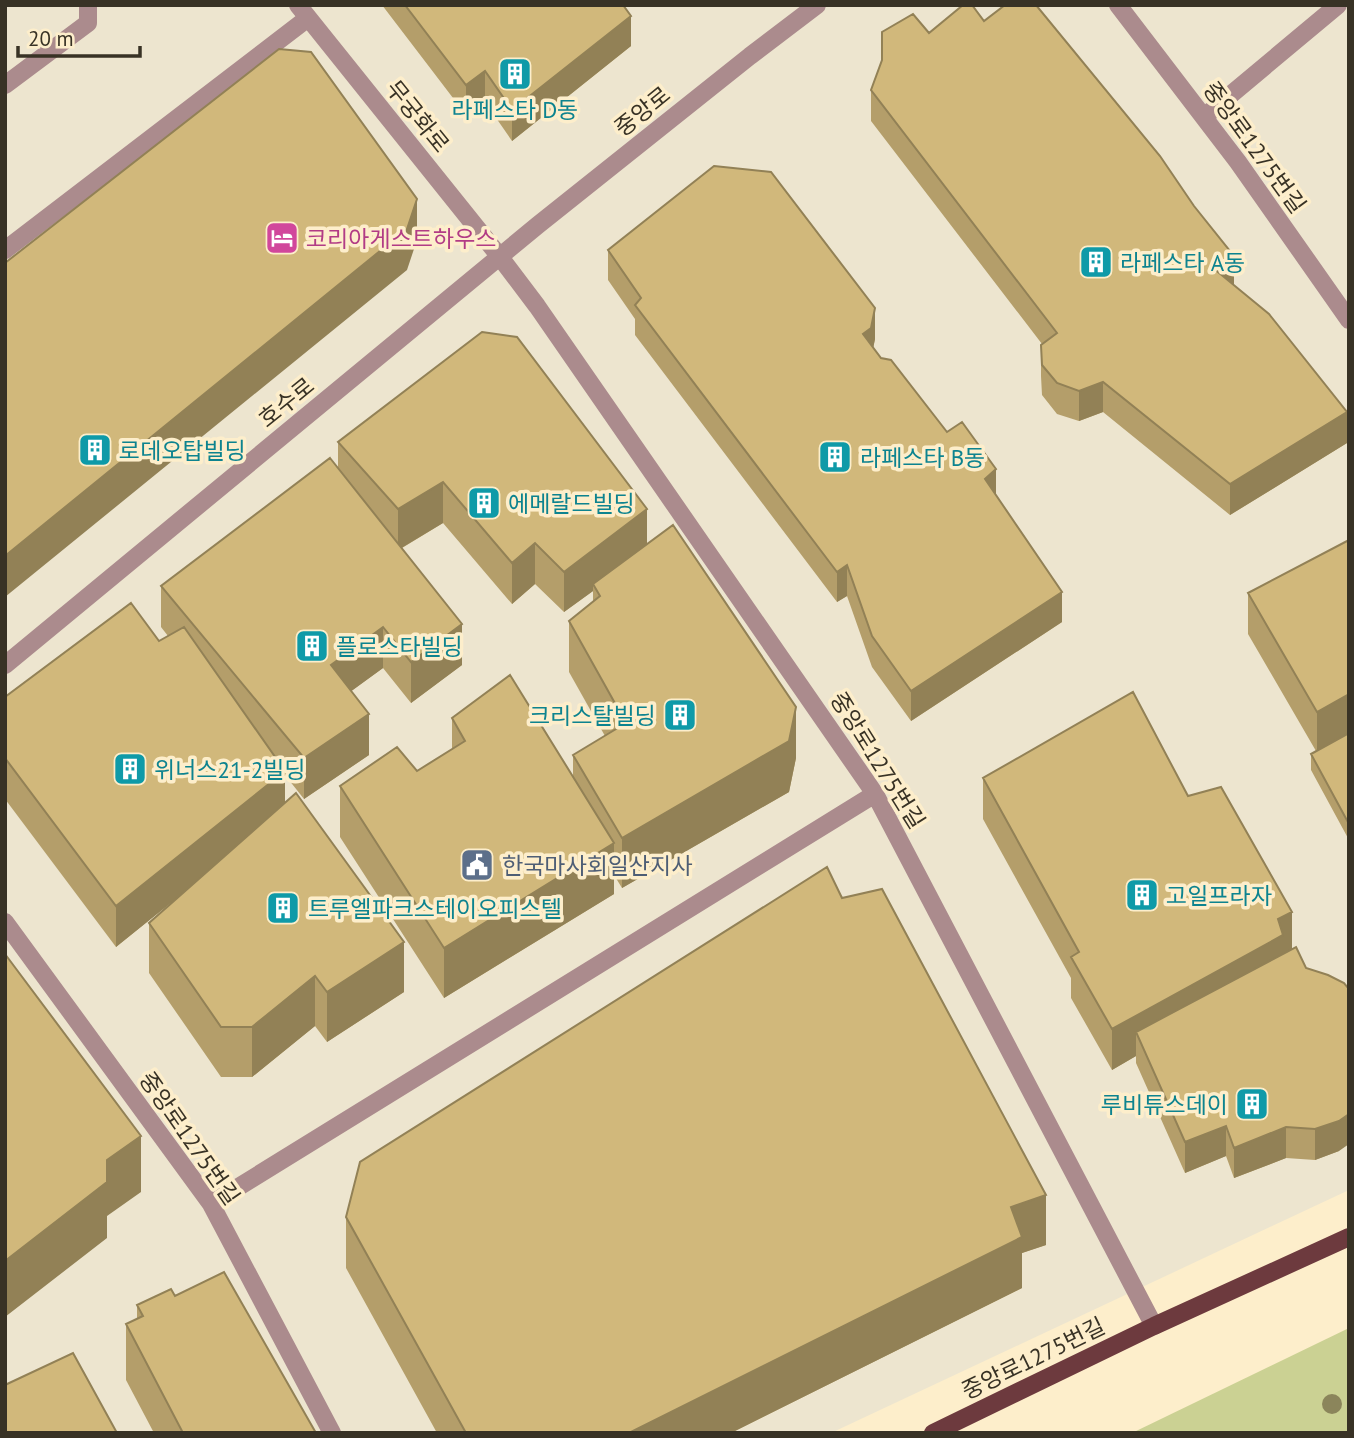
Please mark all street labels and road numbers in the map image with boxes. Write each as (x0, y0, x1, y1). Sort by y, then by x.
street label: 무궁화로 (380, 74, 456, 158)
street label: 중앙로1275번길 (1197, 75, 1313, 219)
street label: 중앙로 (608, 80, 676, 142)
street label: 호수로 (252, 371, 320, 433)
street label: 중앙로1275번길 (824, 686, 932, 834)
street label: 중앙로1275번길 (133, 1066, 247, 1210)
street label: 중앙로1275번길 (957, 1311, 1109, 1405)

